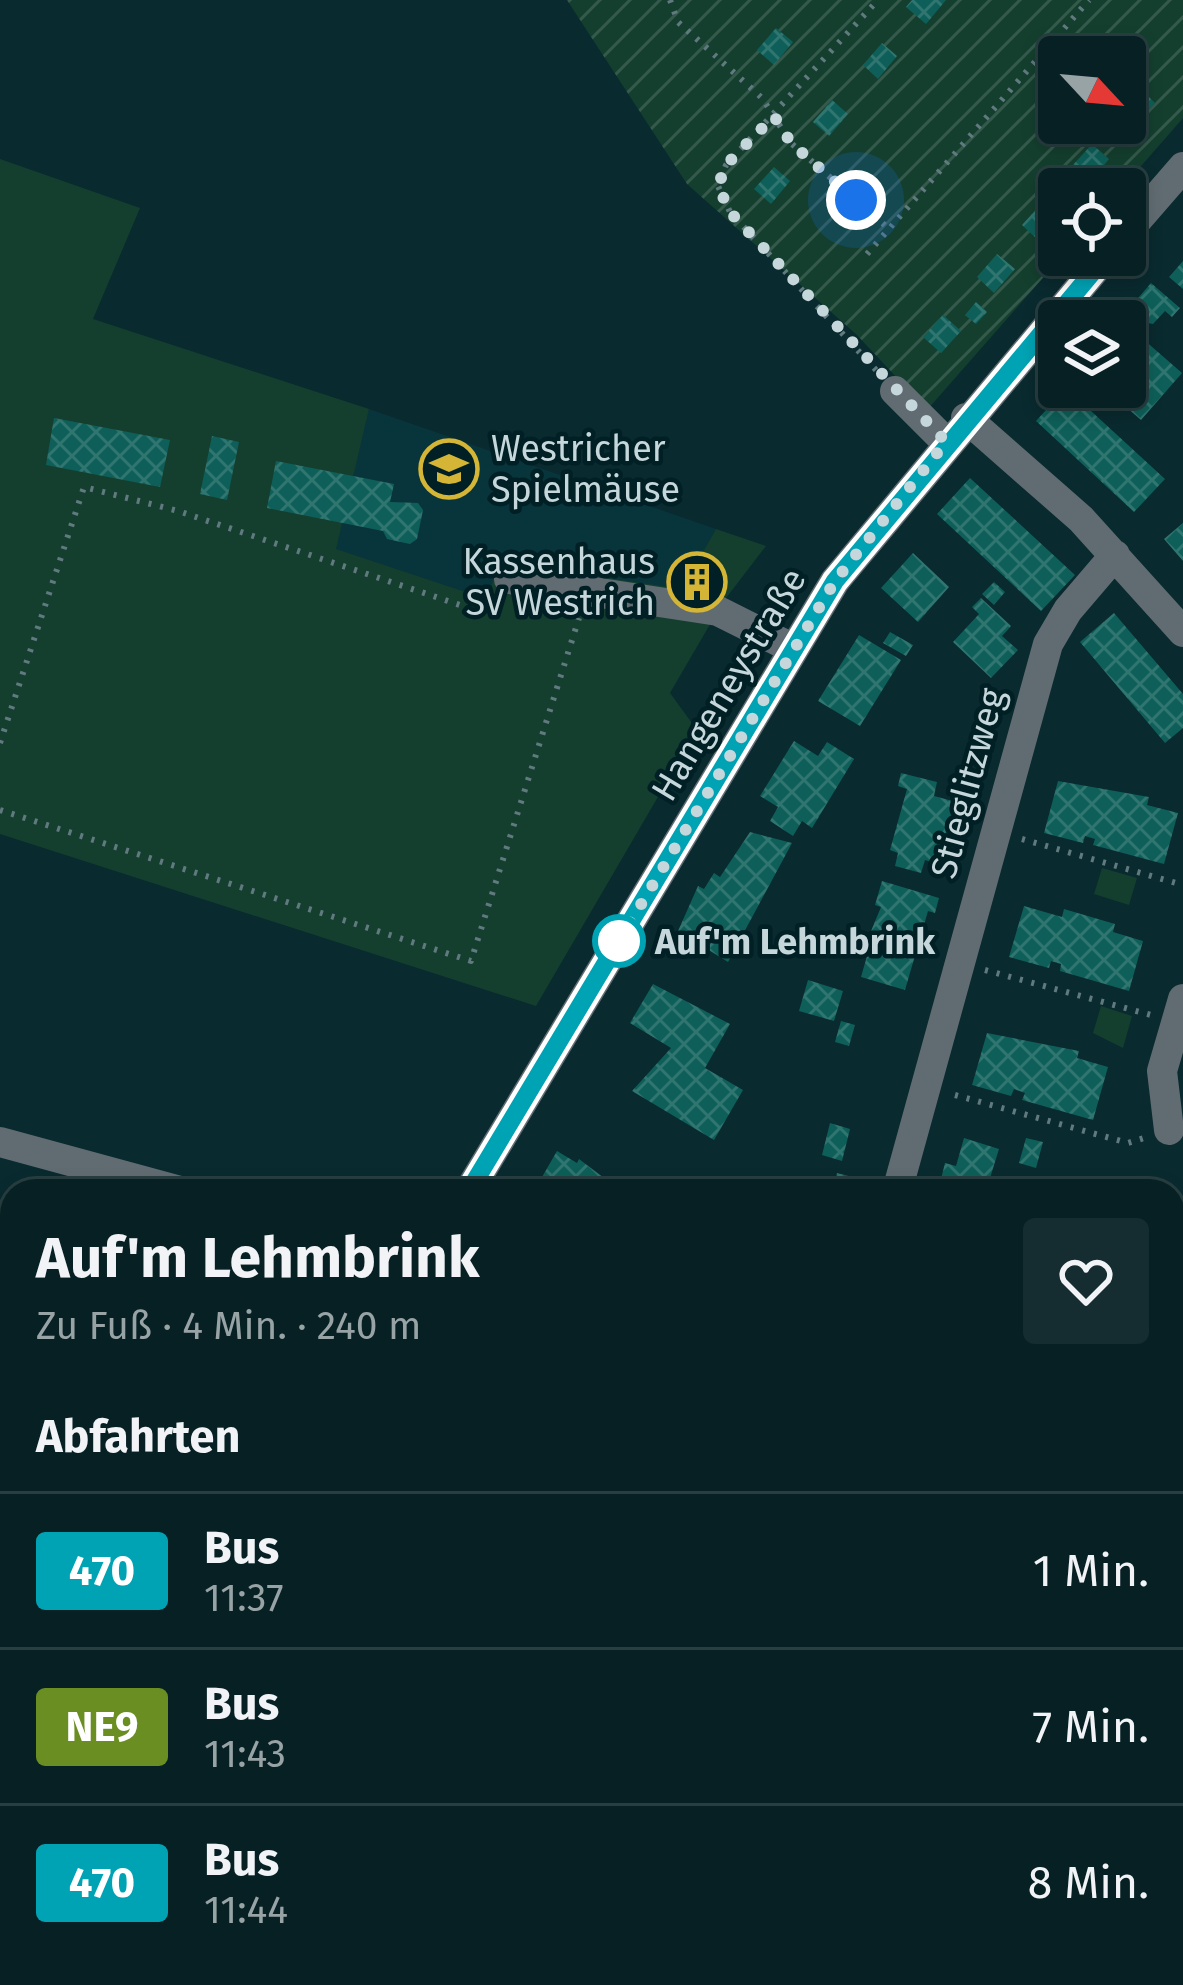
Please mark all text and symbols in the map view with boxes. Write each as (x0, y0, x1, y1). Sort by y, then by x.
north arrow (1038, 36, 1146, 144)
map controls (1038, 36, 1146, 408)
button: locate (1038, 168, 1146, 276)
your location (826, 170, 886, 230)
button: layers (1038, 300, 1146, 408)
place label: Westricher Spielmäuse (491, 427, 680, 512)
school or university icon: Westricher Spielmäuse (418, 438, 480, 500)
place label: Kassenhaus SV Westrich (462, 540, 655, 625)
building icon: Kassenhaus SV Westrich (666, 551, 728, 613)
street label: Hangeneystraße (642, 560, 816, 809)
street label: Stieglitzweg (922, 683, 1014, 883)
marker: Auf'm Lehmbrink (594, 916, 644, 966)
place label: Auf'm Lehmbrink (654, 920, 936, 964)
button: heart (1023, 1218, 1149, 1344)
text: Auf'm Lehmbrink (36, 1224, 479, 1292)
text: Zu Fuß · 4 Min. · 240 m (36, 1303, 421, 1349)
text: Abfahrten (36, 1410, 240, 1464)
text: Bus (204, 1521, 279, 1575)
text: 1 Min. (1033, 1544, 1149, 1598)
text: 470 (69, 1546, 135, 1596)
text: 11:37 (204, 1575, 284, 1621)
text: Bus (204, 1677, 279, 1731)
text: 7 Min. (1032, 1700, 1149, 1754)
text: NE9 (66, 1702, 138, 1752)
text: 11:43 (204, 1731, 286, 1777)
text: Bus (204, 1833, 279, 1887)
text: 8 Min. (1027, 1856, 1149, 1910)
text: 470 (69, 1858, 135, 1908)
text: 11:44 (204, 1887, 288, 1933)

